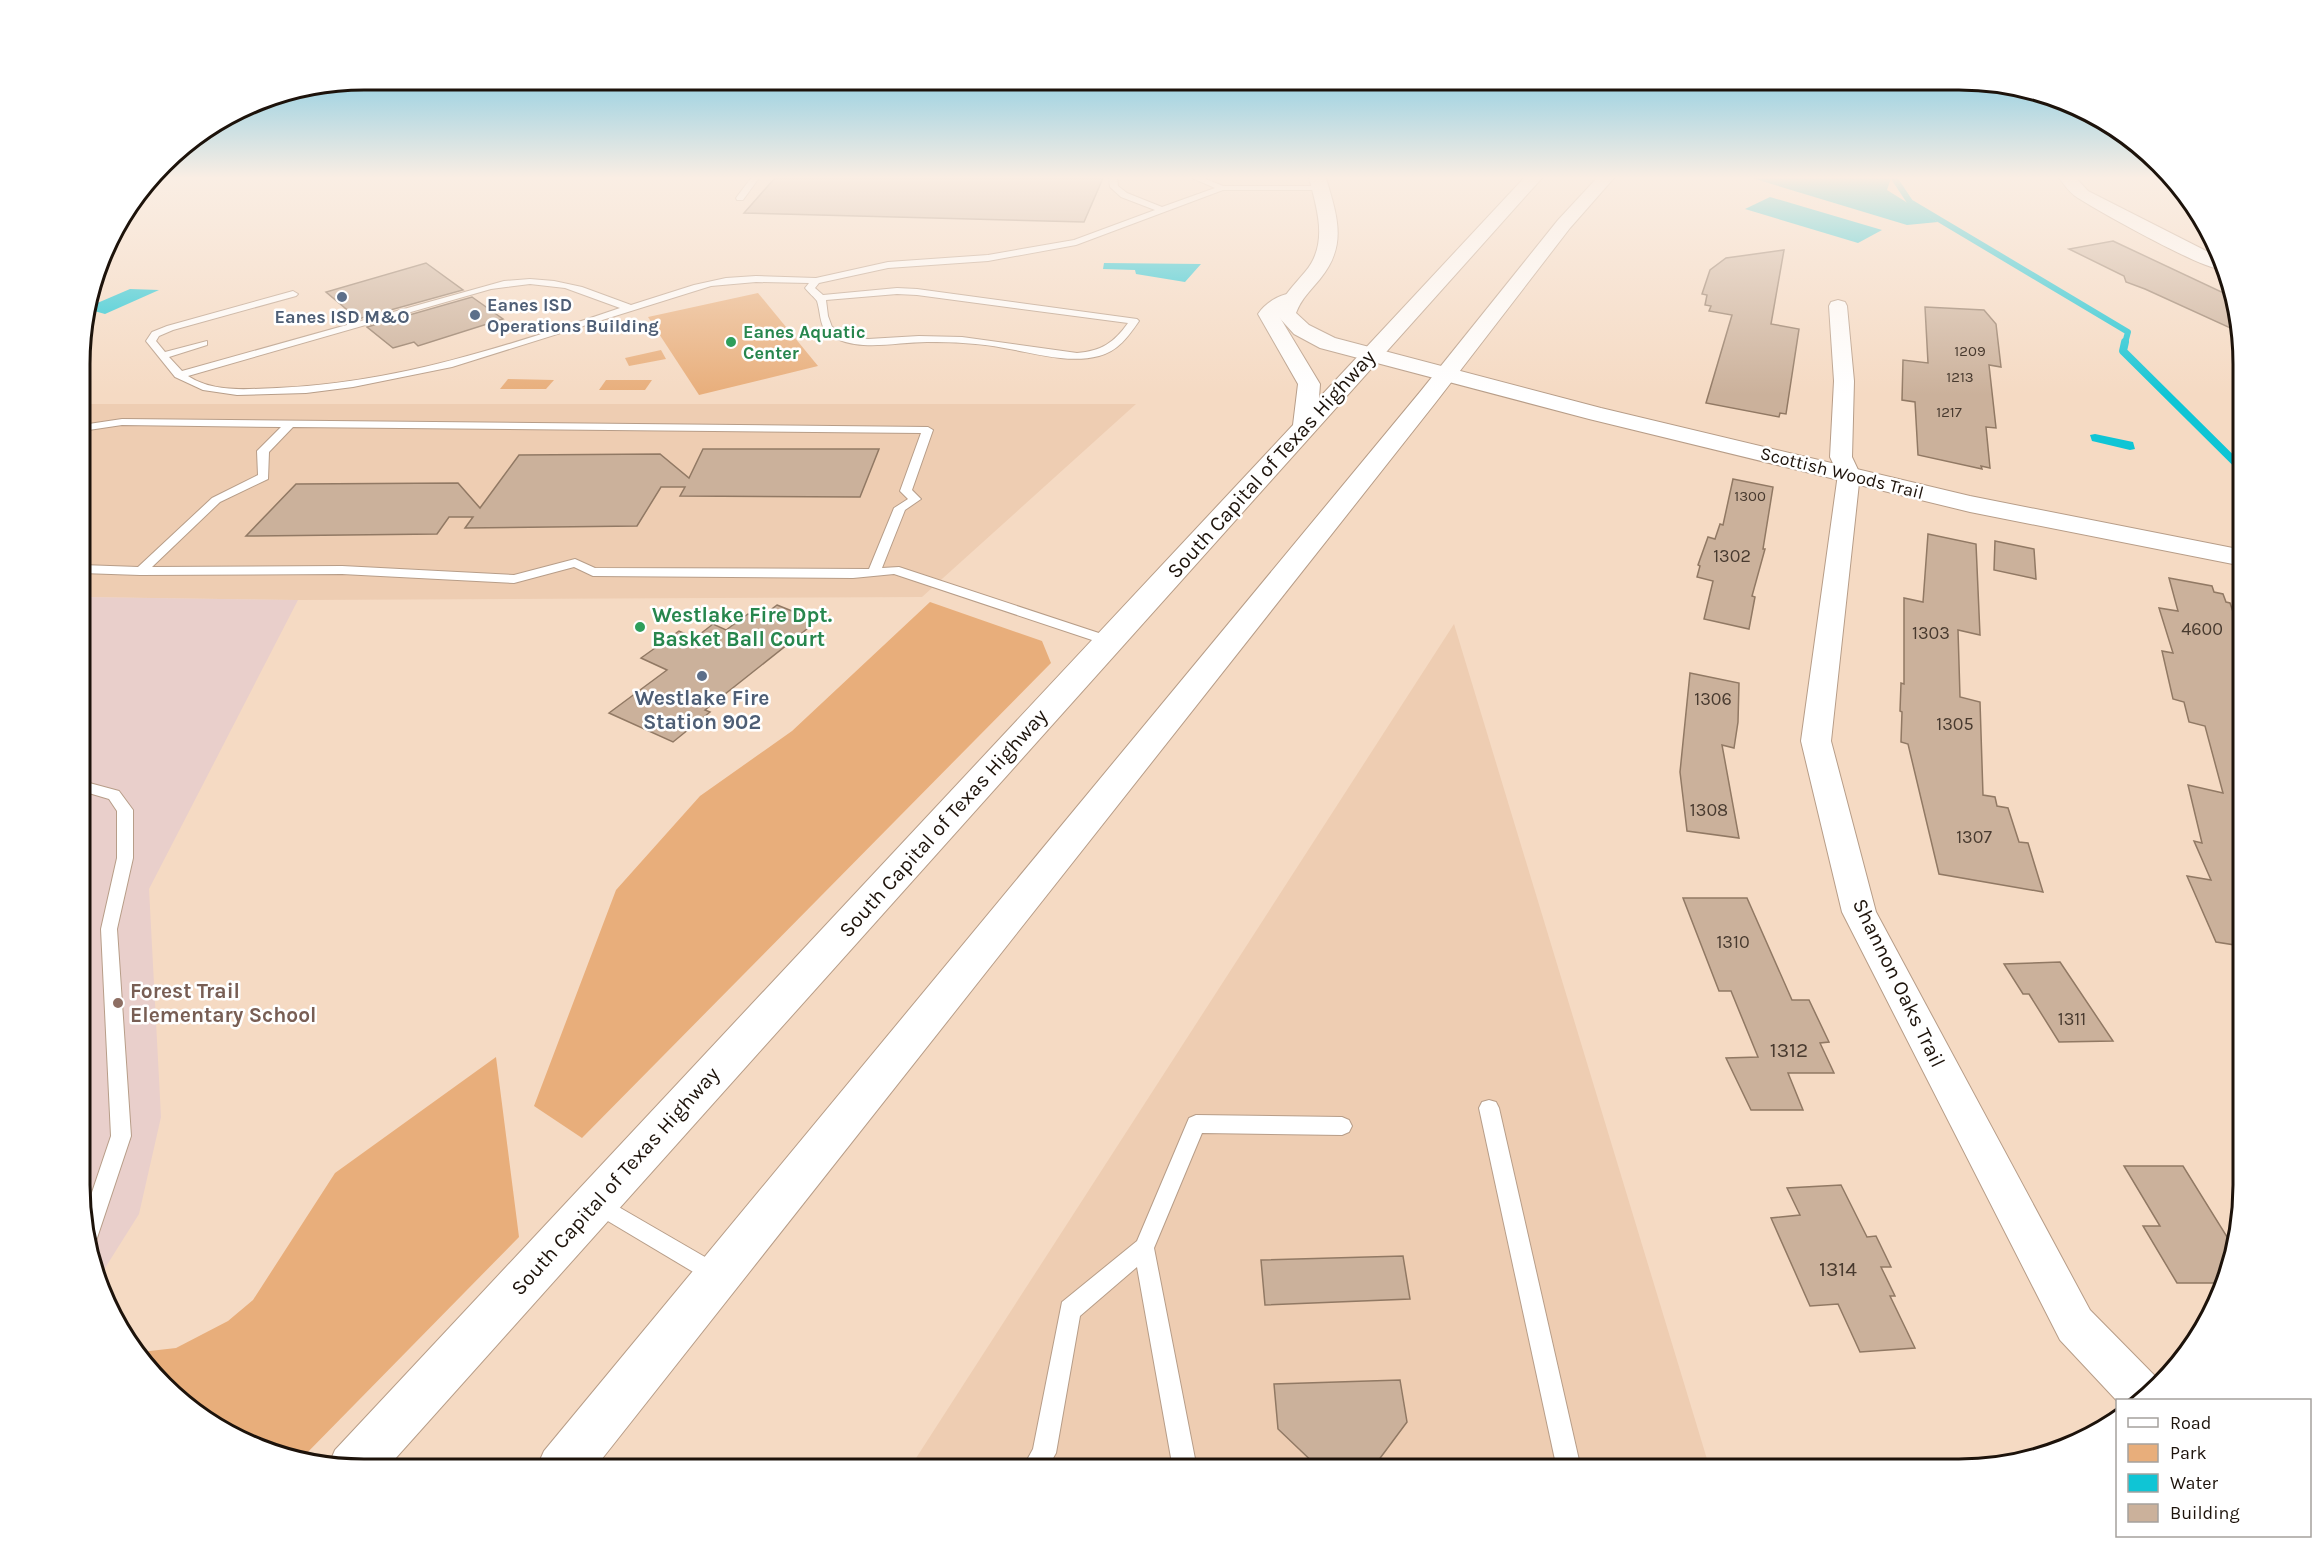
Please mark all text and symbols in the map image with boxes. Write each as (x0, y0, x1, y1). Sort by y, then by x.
marker: Eanes ISD M&O (335, 290, 349, 304)
place label: Eanes ISD Operations Building (487, 294, 659, 337)
place label: Eanes ISD M&O (274, 306, 410, 328)
marker: Eanes ISD Operations Building (468, 308, 482, 322)
place label: Eanes Aquatic Center (743, 321, 865, 364)
marker: Eanes Aquatic Center (724, 335, 738, 349)
house number: 1209 (1954, 342, 1986, 360)
street label: South Capital of Texas Highway (1162, 345, 1380, 583)
house number: 1213 (1946, 368, 1974, 386)
house number: 1217 (1936, 403, 1962, 421)
street label: Scottish Woods Trail (1758, 442, 1926, 504)
house number: 1300 (1734, 487, 1766, 505)
house number: 1302 (1713, 545, 1751, 567)
place label: Westlake Fire Dpt. Basket Ball Court (652, 603, 832, 651)
house number: 4600 (2181, 618, 2223, 640)
marker: Westlake Fire Dpt. Basket Ball Court (633, 620, 647, 634)
house number: 1303 (1912, 622, 1950, 644)
marker: Westlake Fire Station 902 (695, 669, 709, 683)
place label: Westlake Fire Station 902 (635, 686, 769, 734)
house number: 1306 (1694, 688, 1732, 710)
street label: South Capital of Texas Highway (834, 704, 1052, 942)
house number: 1305 (1936, 713, 1974, 735)
house number: 1308 (1690, 799, 1728, 821)
house number: 1307 (1956, 826, 1992, 848)
street label: Shannon Oaks Trail (1848, 895, 1950, 1071)
house number: 1310 (1716, 931, 1750, 953)
place label: Forest Trail Elementary School (130, 979, 316, 1027)
marker: Forest Trail Elementary School (111, 996, 125, 1010)
house number: 1311 (2058, 1008, 2086, 1030)
house number: 1312 (1770, 1038, 1808, 1062)
street label: South Capital of Texas Highway (506, 1062, 724, 1300)
house number: 1314 (1819, 1257, 1857, 1281)
legend (2116, 1399, 2311, 1537)
text: Road (2170, 1412, 2211, 1434)
text: Park (2170, 1442, 2207, 1464)
text: Water (2170, 1472, 2218, 1494)
text: Building (2170, 1502, 2240, 1524)

